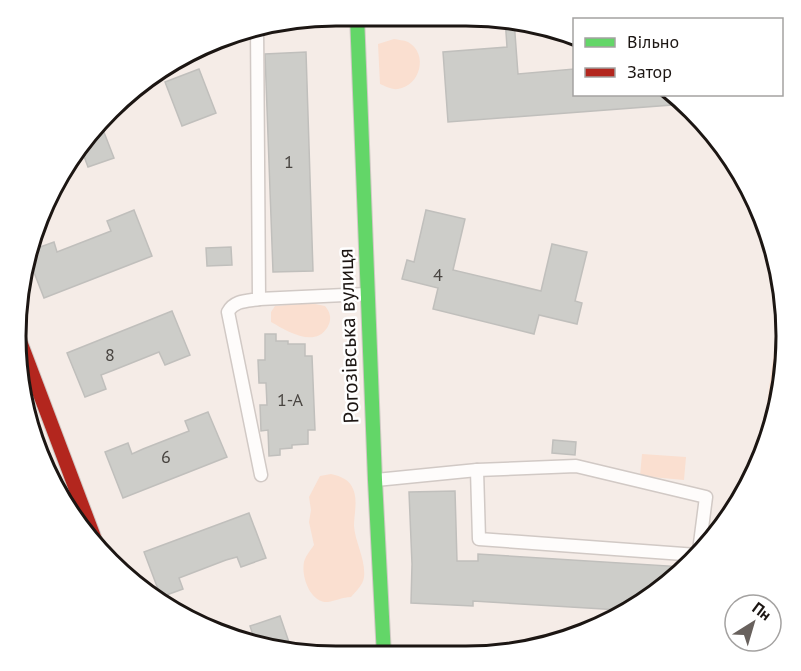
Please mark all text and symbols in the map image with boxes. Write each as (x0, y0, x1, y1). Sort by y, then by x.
legend (573, 18, 783, 96)
text: Вільно (627, 30, 679, 53)
text: Затор (627, 60, 672, 83)
house number: 1 (284, 150, 294, 173)
street label: Рогозівська вулиця (331, 248, 365, 424)
house number: 4 (433, 263, 443, 286)
house number: 8 (105, 343, 115, 366)
house number: 1-А (277, 388, 304, 411)
house number: 6 (161, 445, 171, 468)
north arrow (723, 593, 783, 653)
text: Пн (748, 597, 776, 625)

